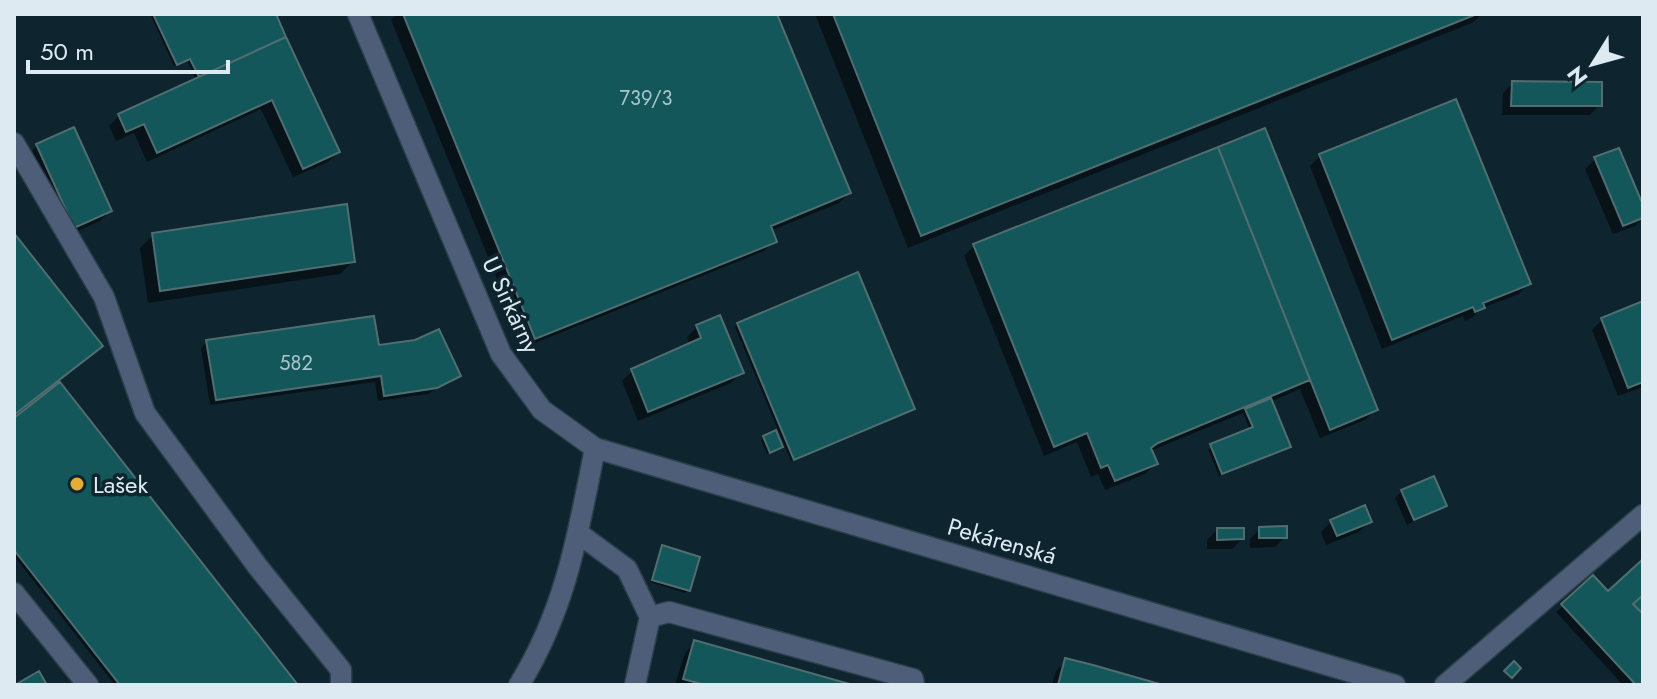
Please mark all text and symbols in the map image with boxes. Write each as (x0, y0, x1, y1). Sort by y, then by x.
scale bar (28, 24, 228, 74)
north arrow (1553, 24, 1633, 104)
text: 50 m (40, 34, 94, 69)
text: N (1559, 59, 1595, 93)
house number: 739/3 (620, 84, 672, 113)
street label: U Sirkárny (473, 251, 549, 360)
house number: 582 (279, 349, 313, 378)
place label: Lašek (93, 467, 148, 502)
marker: Lašek (68, 475, 86, 493)
street label: Pekárenská (943, 509, 1061, 573)

